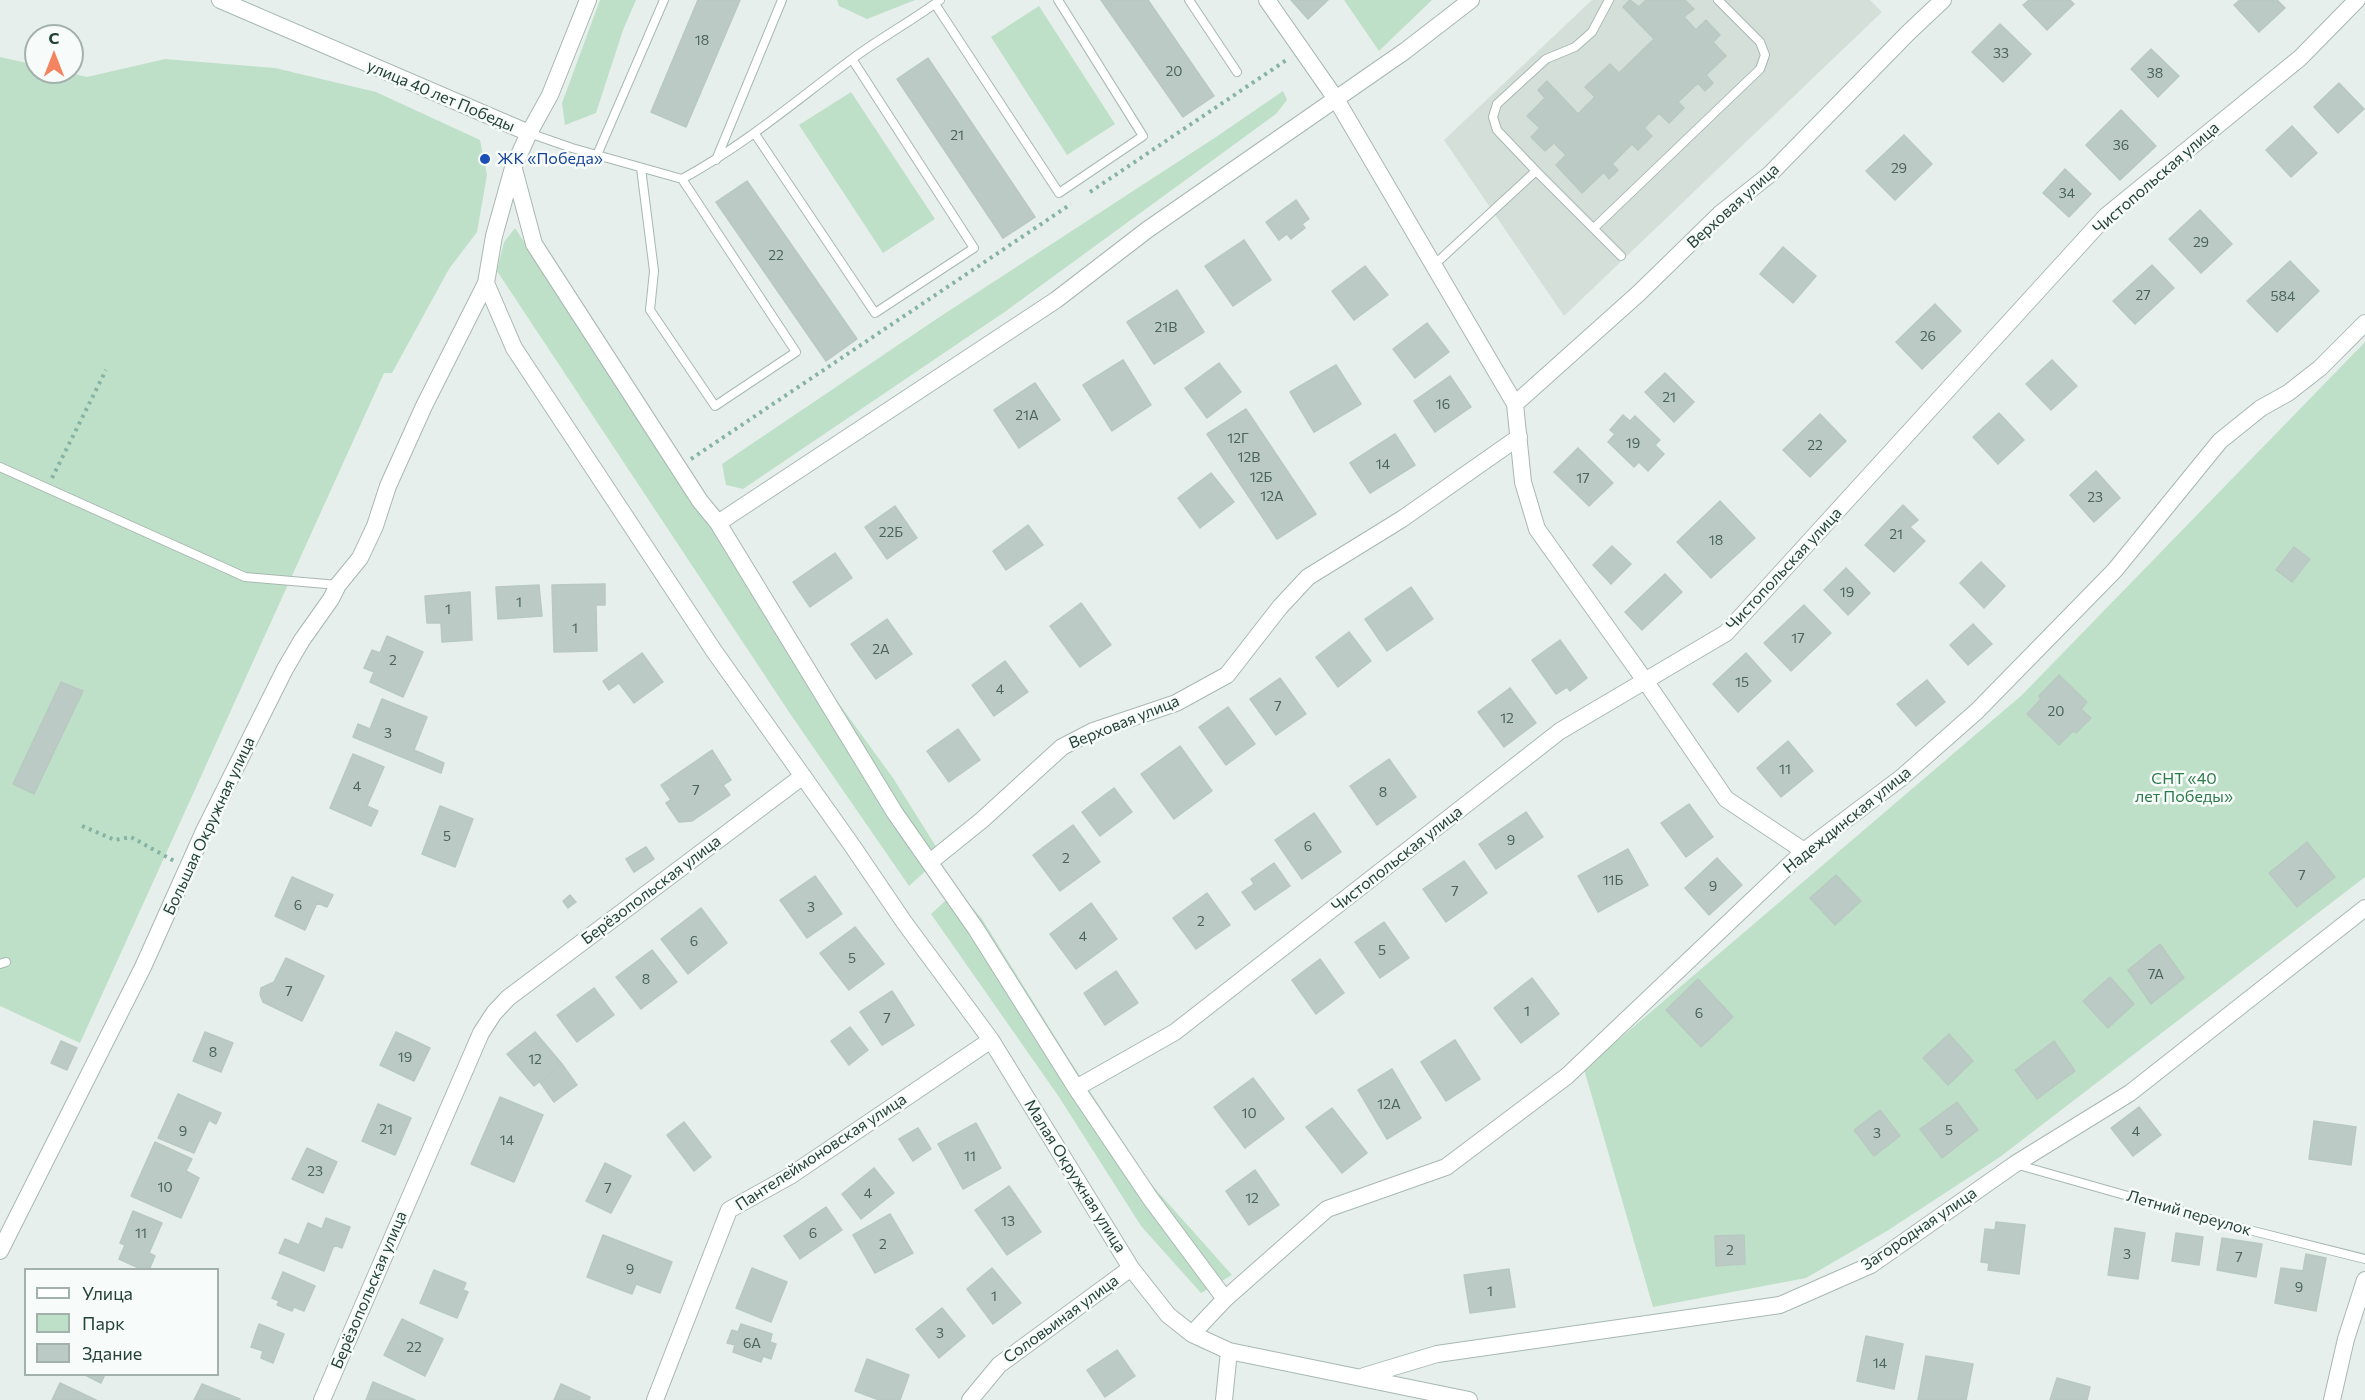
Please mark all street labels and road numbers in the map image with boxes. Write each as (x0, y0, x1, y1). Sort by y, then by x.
street label: улица 40 лет Победы (364, 56, 518, 136)
street label: Чистопольская улица (2089, 118, 2223, 238)
street label: Верховая улица (1683, 160, 1783, 252)
street label: Чистопольская улица (1722, 504, 1846, 634)
street label: Верховая улица (1066, 691, 1182, 753)
street label: Большая Окружная улица (159, 734, 259, 918)
street label: Надеждинская улица (1779, 763, 1915, 877)
street label: Чистопольская улица (1328, 802, 1466, 916)
street label: Берёзопольская улица (578, 831, 724, 949)
street label: Пантелеймоновская улица (732, 1089, 910, 1215)
street label: Малая Окружная улица (1020, 1096, 1130, 1256)
street label: Загородная улица (1858, 1183, 1980, 1275)
street label: Летний переулок (2124, 1186, 2254, 1240)
street label: Берёзопольская улица (327, 1208, 411, 1372)
street label: Соловьиная улица (1000, 1271, 1122, 1367)

